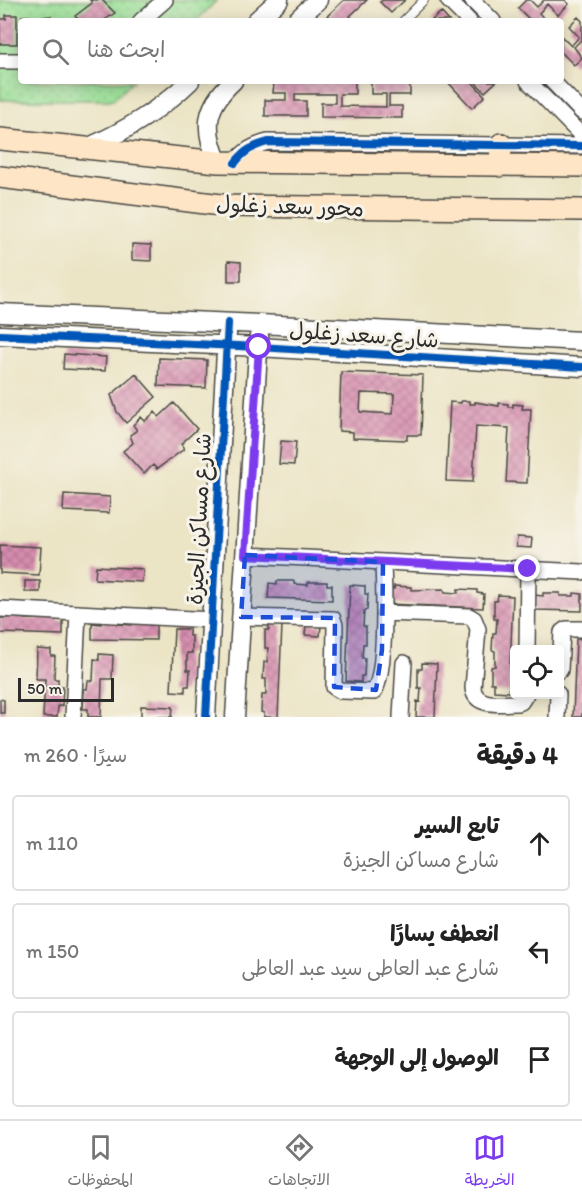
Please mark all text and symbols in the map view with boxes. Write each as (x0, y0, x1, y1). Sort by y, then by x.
search box (18, 18, 564, 84)
icon: search (39, 35, 72, 68)
text: ابحث هنا (87, 36, 166, 63)
street label: محور سعد زغلول (215, 190, 365, 223)
street label: شارع سعد زغلول (288, 316, 440, 356)
route start (245, 333, 271, 359)
street label: شارع مساكن الجيزة (181, 432, 219, 606)
route end (514, 555, 540, 581)
map controls (510, 645, 564, 699)
button: locate (510, 645, 564, 699)
scale bar (18, 675, 114, 702)
text: 50 m (27, 679, 62, 698)
text: 4 دقيقة (477, 739, 558, 771)
text: سيرًا · 260 m (24, 743, 127, 767)
text: تابع السير (416, 812, 499, 839)
icon: ahead (523, 827, 556, 860)
text: 110 m (26, 831, 78, 855)
text: شارع مساكن الجيزة (343, 848, 499, 872)
text: انعطف يسارًا (390, 920, 499, 947)
icon: left (523, 935, 556, 968)
text: 150 m (26, 939, 79, 963)
text: شارع عبد العاطى سيد عبد العاطى (242, 956, 499, 980)
icon: arrive (523, 1043, 556, 1076)
text: الوصول إلى الوجهة (334, 1044, 499, 1071)
tab: المحفوظات (67, 1131, 133, 1194)
tab: الاتجاهات (268, 1131, 330, 1194)
tab: الخريطة (465, 1131, 515, 1194)

